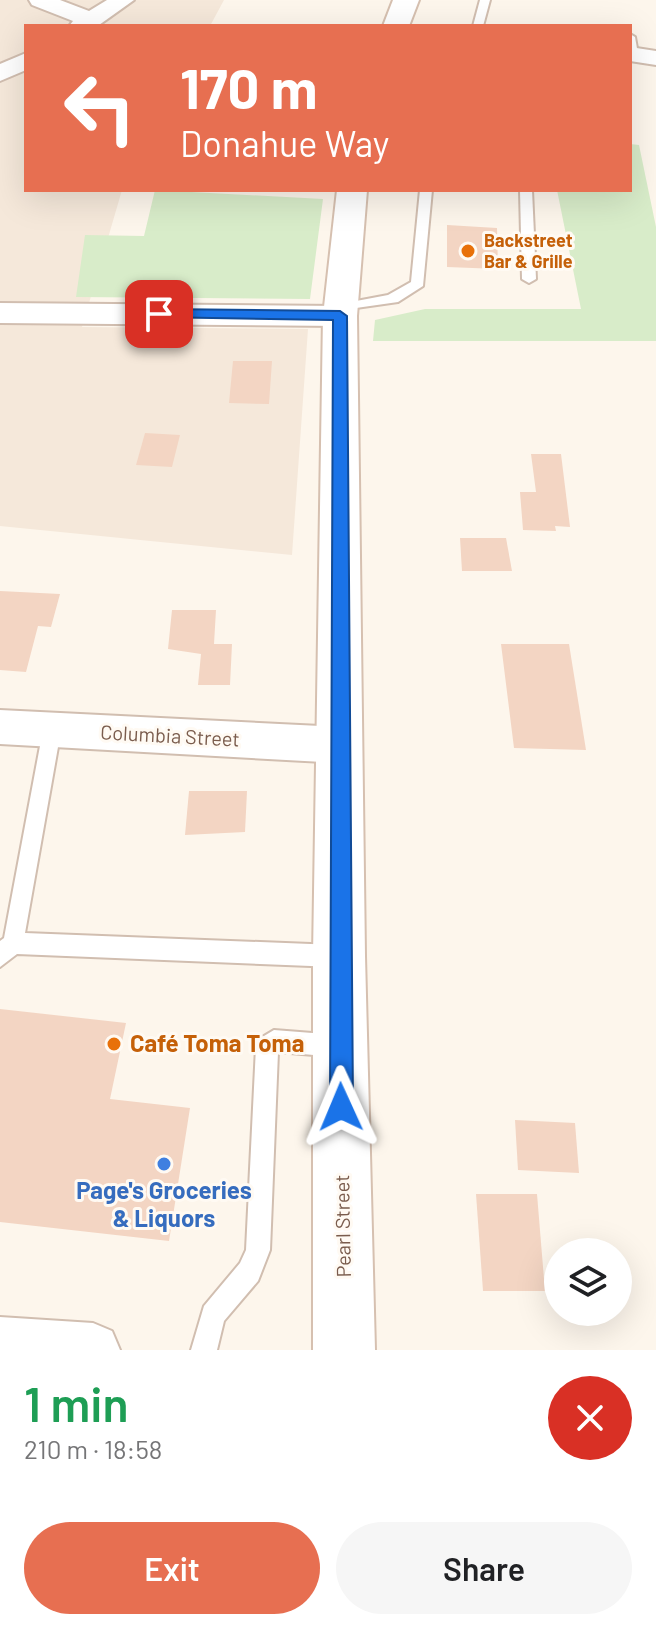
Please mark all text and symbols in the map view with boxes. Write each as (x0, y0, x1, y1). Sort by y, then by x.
text: 170 m (180, 53, 317, 120)
icon: left (48, 56, 152, 160)
text: Donahue Way (180, 121, 389, 164)
place label: Backstreet Bar & Grille (484, 229, 573, 272)
marker: Backstreet Bar & Grille (459, 242, 477, 260)
pin (125, 280, 193, 348)
icon: arrive (137, 292, 181, 336)
street label: Columbia Street (100, 719, 240, 751)
place label: Café Toma Toma (130, 1028, 304, 1057)
marker: Café Toma Toma (105, 1035, 123, 1053)
position arrow (299, 1065, 383, 1149)
marker: Page's Groceries & Liquors (155, 1155, 173, 1173)
street label: Pearl Street (329, 1174, 355, 1278)
place label: Page's Groceries & Liquors (76, 1175, 252, 1232)
map controls (544, 1238, 632, 1326)
button: layers (544, 1238, 632, 1326)
text: 1 min (24, 1374, 129, 1432)
button: close (548, 1376, 632, 1460)
text: 210 m · 18:58 (24, 1433, 162, 1464)
button: Exit (24, 1522, 320, 1614)
button: Share (336, 1522, 632, 1614)

